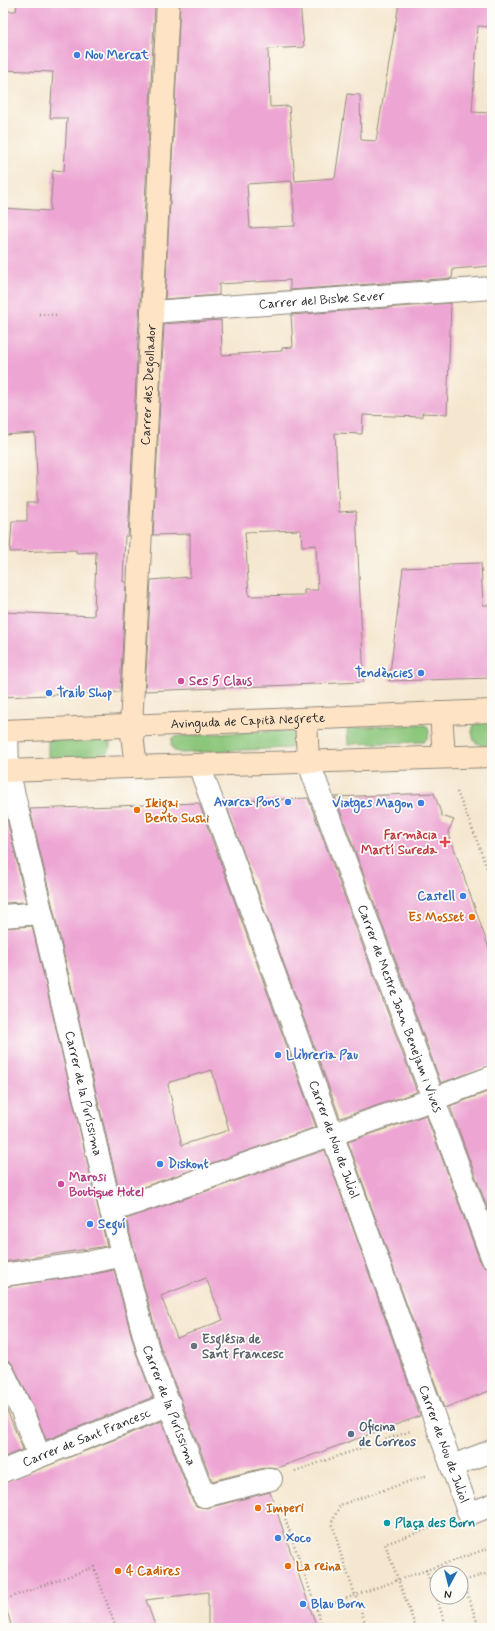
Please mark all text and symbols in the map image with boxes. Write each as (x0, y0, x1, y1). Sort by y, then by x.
place label: Nou Mercat (85, 47, 149, 64)
marker: Nou Mercat (72, 50, 82, 60)
street label: Carrer del Bisbe Sever (258, 287, 386, 313)
street label: Carrer des Degollador (137, 323, 160, 446)
place label: Tendències (355, 665, 413, 682)
marker: Tendències (416, 668, 426, 678)
place label: Ses 5 Claus (189, 673, 252, 690)
marker: Ses 5 Claus (176, 676, 186, 686)
place label: Traib Shop (57, 685, 112, 702)
marker: Traib Shop (44, 688, 54, 698)
street label: Avinguda de Capità Negrete (170, 709, 325, 733)
place label: Avarca Pons (214, 794, 280, 811)
place label: Ikigai Bento Sushi (145, 795, 209, 827)
place label: Viatges Magon (332, 795, 413, 814)
marker: Avarca Pons (283, 797, 293, 807)
marker: Viatges Magon (416, 798, 426, 808)
marker: Ikigai Bento Sushi (132, 805, 142, 815)
place label: Farmàcia Martí Sureda (361, 827, 438, 859)
marker: Farmàcia Martí Sureda (440, 837, 450, 847)
place label: Castell (417, 888, 456, 905)
marker: Castell (458, 891, 468, 901)
street label: Carrer de Mestre Joan Benejam i Vives (353, 902, 446, 1115)
place label: Es Mosset (408, 909, 464, 926)
marker: Es Mosset (467, 912, 477, 922)
street label: Carrer de la Puríssima (61, 1029, 106, 1157)
place label: Llibreria Pau (286, 1047, 358, 1064)
marker: Llibreria Pau (273, 1050, 283, 1060)
street label: Carrer de Nou de Juliol (305, 1078, 363, 1201)
place label: Diskont (168, 1156, 209, 1173)
marker: Diskont (155, 1159, 165, 1169)
place label: Marosi Boutique Hotel (69, 1169, 144, 1201)
marker: Marosi Boutique Hotel (56, 1179, 66, 1189)
place label: Seguí (98, 1216, 126, 1236)
marker: Seguí (85, 1219, 95, 1229)
place label: Església de Sant Francesc (202, 1331, 284, 1363)
marker: Església de Sant Francesc (189, 1341, 199, 1351)
street label: Carrer de la Puríssima (139, 1343, 200, 1468)
street label: Carrer de Nou de Juliol (415, 1383, 473, 1506)
street label: Carrer de Sant Francesc (20, 1404, 153, 1471)
place label: Oficina de Correos (359, 1419, 416, 1451)
marker: Oficina de Correos (346, 1429, 356, 1439)
place label: Imperi (266, 1500, 304, 1517)
marker: Imperi (253, 1503, 263, 1513)
place label: Plaça des Born (395, 1515, 475, 1532)
marker: Plaça des Born (382, 1518, 392, 1528)
place label: Xoco (286, 1530, 312, 1547)
marker: Xoco (273, 1533, 283, 1543)
place label: La reina (296, 1558, 342, 1575)
marker: La reina (283, 1561, 293, 1571)
place label: 4 Cadires (126, 1563, 180, 1580)
north arrow (429, 1565, 469, 1605)
marker: 4 Cadires (113, 1566, 123, 1576)
text: N (443, 1587, 452, 1601)
place label: Blau Born (311, 1596, 366, 1613)
marker: Blau Born (298, 1599, 308, 1609)

